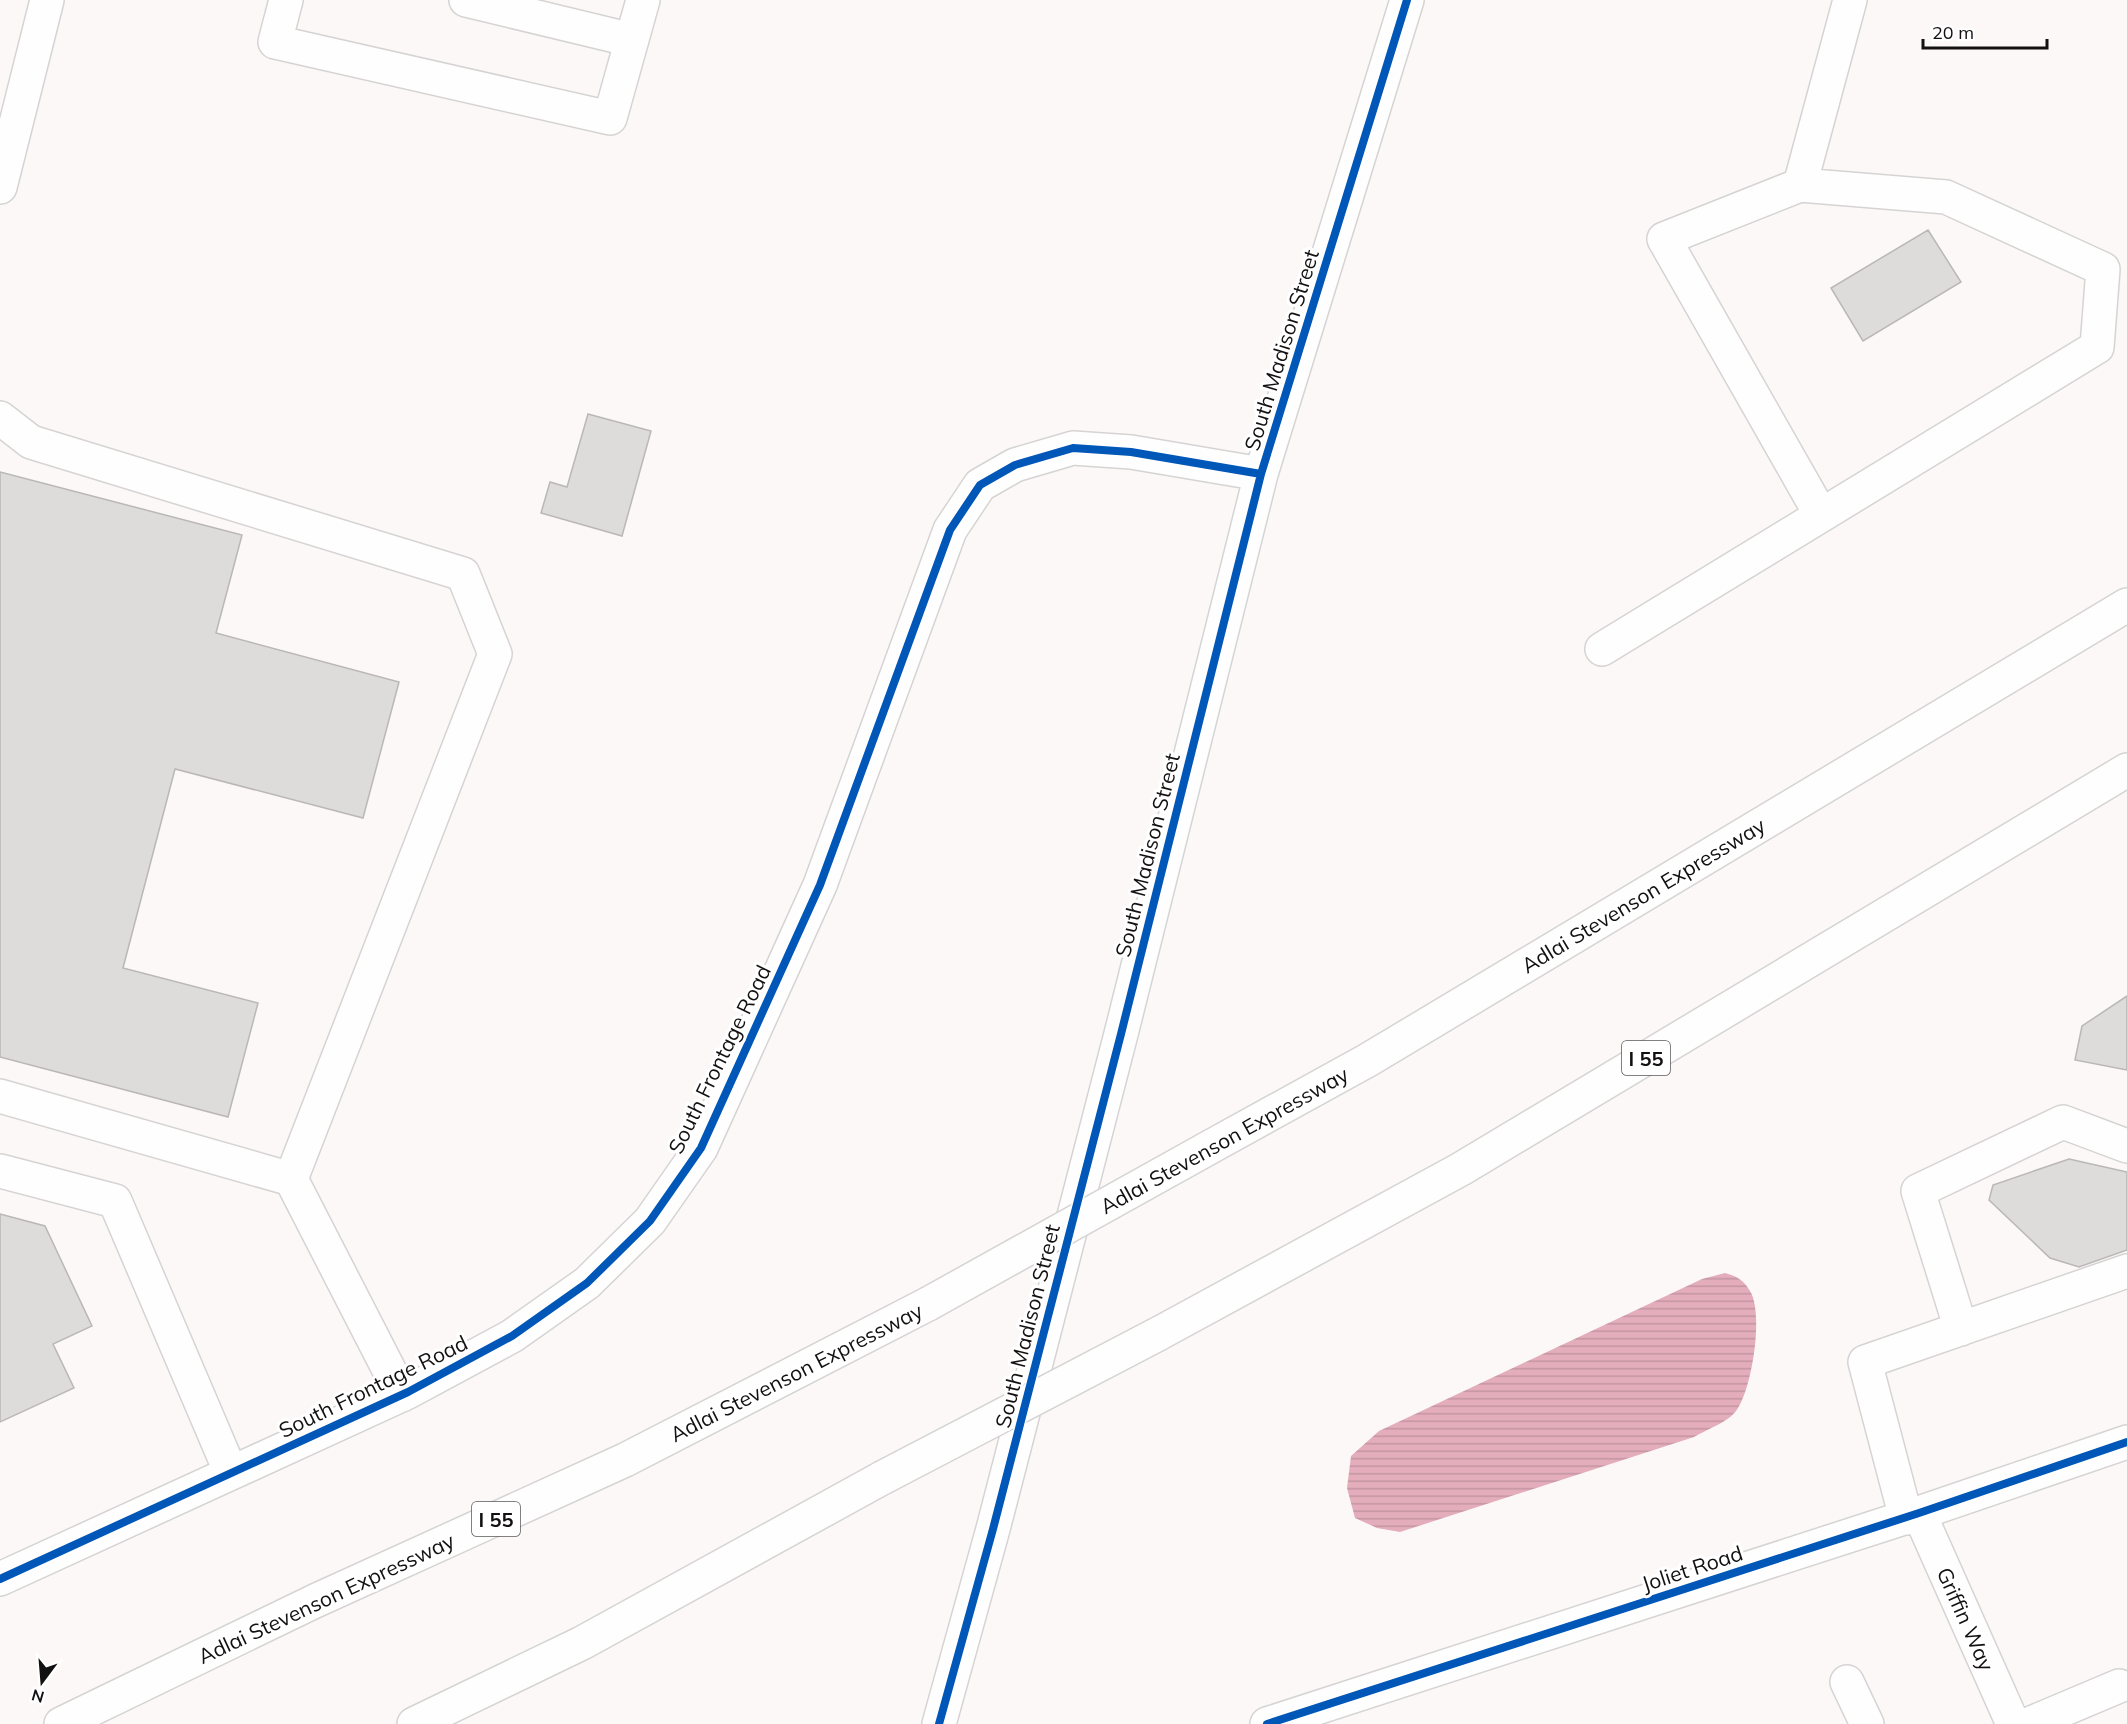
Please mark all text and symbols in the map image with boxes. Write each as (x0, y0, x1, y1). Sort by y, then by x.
scale bar (1923, 12, 2048, 50)
text: 20 m (1932, 21, 1974, 44)
street label: South Madison Street (1238, 246, 1324, 454)
street label: South Madison Street (1109, 751, 1185, 959)
street label: Adlai Stevenson Expressway (1516, 812, 1770, 978)
street label: South Frontage Road (662, 960, 776, 1158)
road number: I 55 (1622, 1041, 1670, 1075)
street label: Adlai Stevenson Expressway (1095, 1061, 1353, 1219)
street label: South Madison Street (989, 1222, 1065, 1430)
street label: Adlai Stevenson Expressway (665, 1297, 927, 1447)
street label: South Frontage Road (274, 1329, 472, 1443)
road number: I 55 (472, 1502, 520, 1536)
street label: Adlai Stevenson Expressway (194, 1527, 458, 1669)
street label: Joliet Road (1638, 1539, 1746, 1597)
street label: Griffin Way (1932, 1563, 2000, 1675)
north arrow (12, 1652, 72, 1712)
text: N (29, 1685, 46, 1708)

